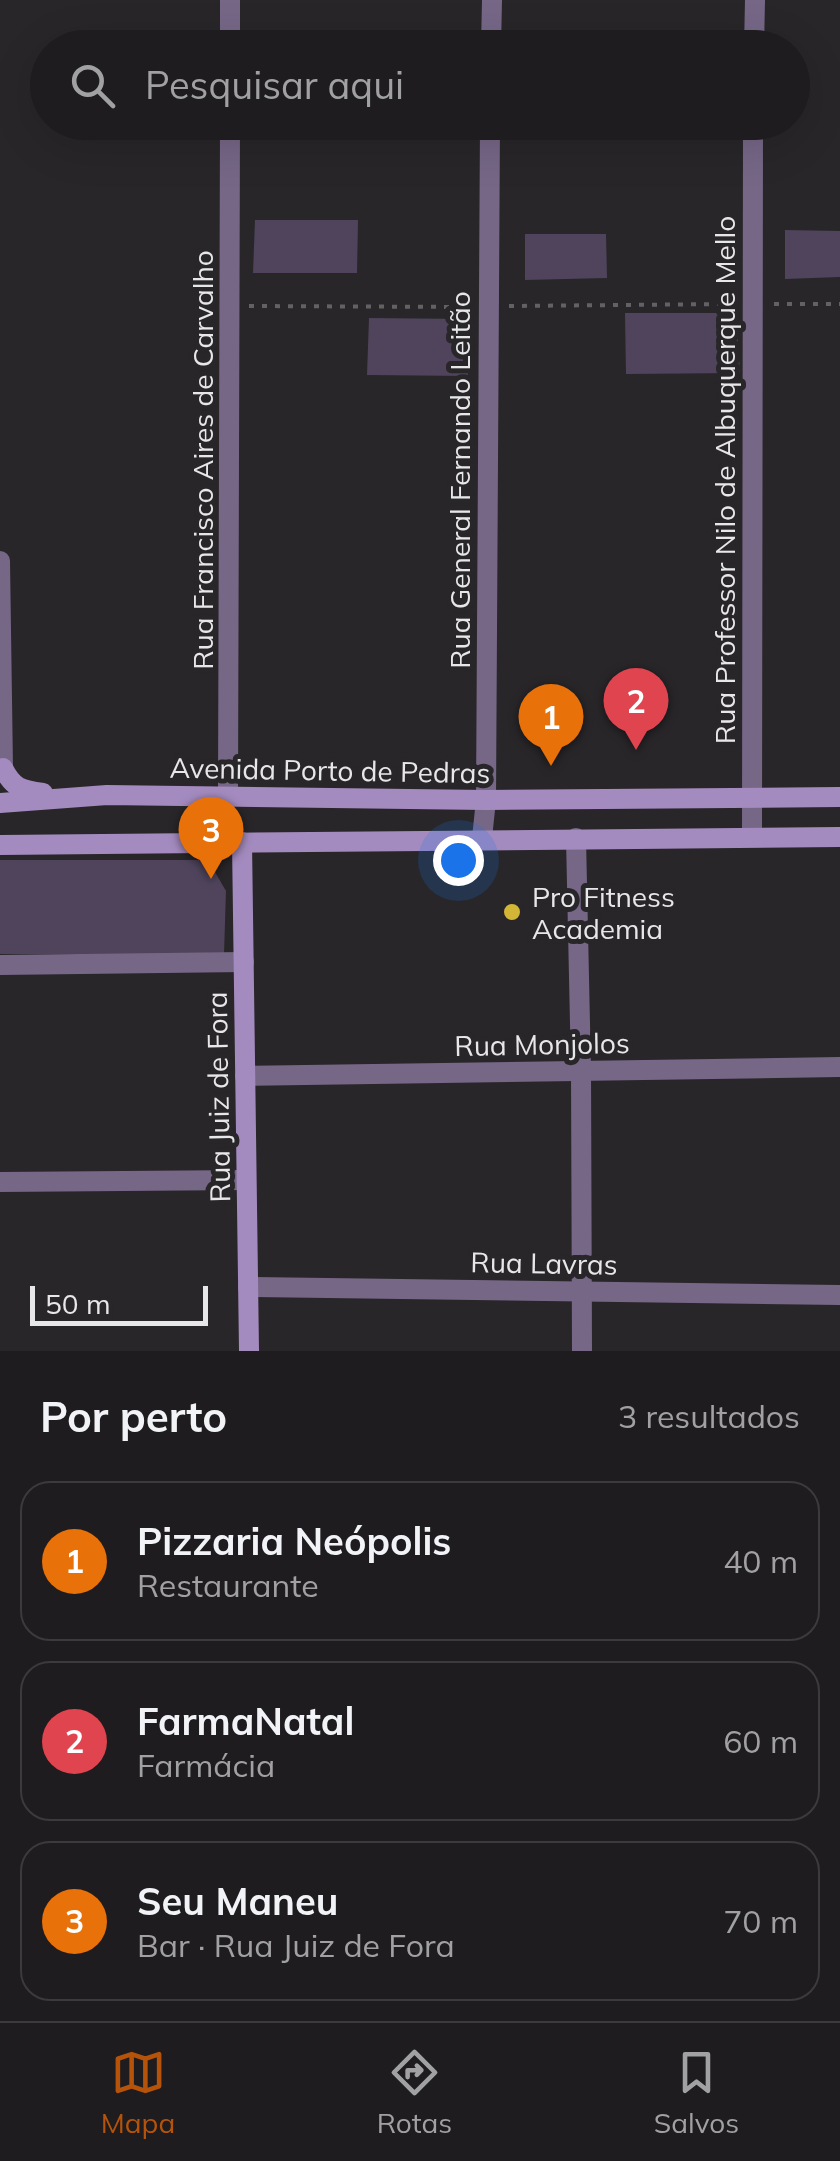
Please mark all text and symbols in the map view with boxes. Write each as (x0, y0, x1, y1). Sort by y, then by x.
search box (30, 30, 810, 140)
icon: search (65, 58, 120, 113)
text: Pesquisar aqui (145, 61, 404, 109)
street label: Rua Professor Nilo de Albuquerque Mello (707, 216, 742, 744)
street label: Rua Francisco Aires de Carvalho (185, 250, 220, 670)
street label: Rua General Fernando Leitão (442, 291, 477, 669)
pin: 2 (604, 668, 668, 750)
pin: 1 (518, 684, 584, 766)
street label: Avenida Porto de Pedras (169, 750, 491, 790)
pin: 3 (178, 796, 244, 879)
your location (433, 835, 484, 886)
place label: Pro Fitness Academia (532, 879, 675, 946)
marker: Pro Fitness Academia (501, 901, 523, 923)
street label: Rua Juiz de Fora (199, 991, 237, 1203)
street label: Rua Monjolos (454, 1025, 630, 1063)
street label: Rua Lavras (470, 1244, 618, 1282)
scale bar (30, 1281, 208, 1326)
text: 50 m (45, 1286, 111, 1321)
text: Por perto (40, 1390, 227, 1443)
text: 3 resultados (618, 1396, 800, 1436)
text: Pizzaria Neópolis (137, 1517, 451, 1565)
text: 1 (65, 1541, 84, 1581)
text: 40 m (723, 1541, 798, 1581)
text: Restaurante (137, 1565, 319, 1605)
text: FarmaNatal (137, 1697, 354, 1745)
text: 2 (65, 1721, 84, 1761)
text: 60 m (723, 1721, 798, 1761)
text: Farmácia (137, 1745, 275, 1785)
text: Seu Maneu (137, 1877, 338, 1925)
text: 3 (65, 1901, 84, 1941)
text: 70 m (723, 1901, 798, 1941)
text: Bar · Rua Juiz de Fora (137, 1925, 455, 1965)
tab: Mapa (101, 2045, 175, 2140)
tab: Rotas (377, 2045, 452, 2140)
tab: Salvos (654, 2045, 739, 2140)

